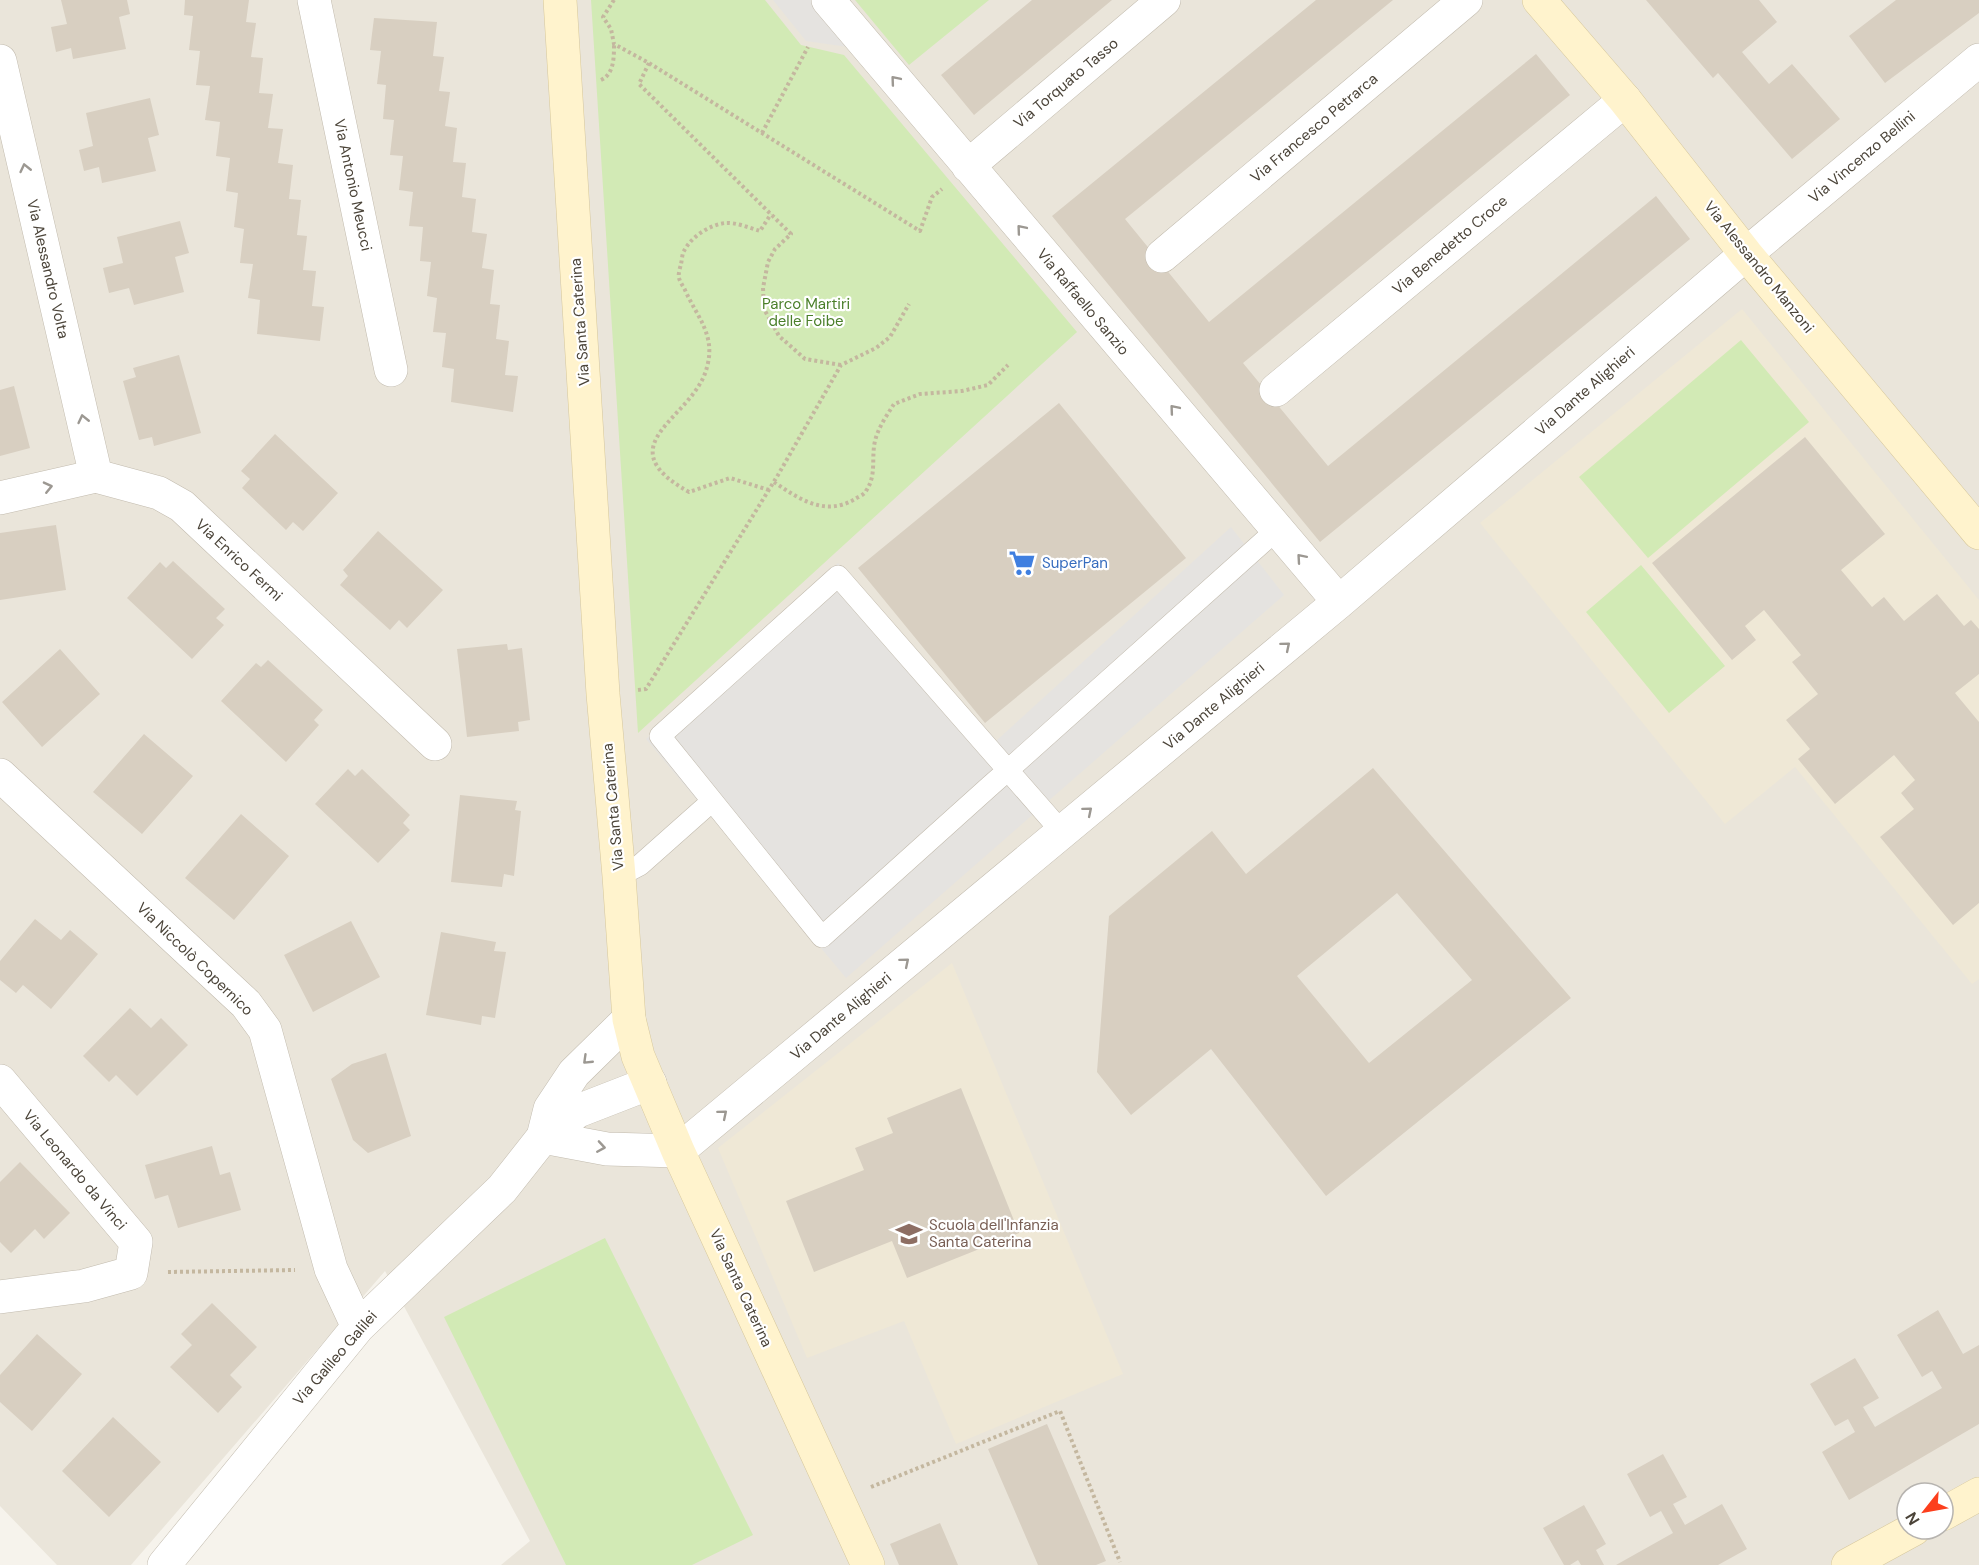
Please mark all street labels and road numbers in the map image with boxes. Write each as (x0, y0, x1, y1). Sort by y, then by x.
street label: Via Torquato Tasso (1009, 33, 1123, 133)
street label: Via Francesco Petrarca (1246, 69, 1382, 187)
street label: Via Vincenzo Bellini (1804, 106, 1920, 208)
street label: Via Antonio Meucci (329, 117, 377, 253)
street label: Via Benedetto Croce (1388, 191, 1512, 299)
street label: Via Alessandro Volta (22, 197, 74, 341)
street label: Via Alessandro Manzoni (1700, 197, 1818, 337)
street label: Via Raffaello Sanzio (1032, 244, 1134, 360)
street label: Via Santa Caterina (566, 257, 594, 387)
street label: Via Dante Alighieri (1531, 342, 1639, 440)
street label: Via Enrico Fermi (191, 514, 287, 606)
street label: Via Dante Alighieri (1159, 658, 1269, 754)
street label: Via Santa Caterina (597, 742, 629, 872)
street label: Via Niccolò Copernico (132, 898, 258, 1020)
street label: Via Dante Alighieri (786, 968, 896, 1064)
street label: Via Leonardo da Vinci (19, 1106, 131, 1234)
street label: Via Santa Caterina (705, 1226, 777, 1350)
street label: Via Galileo Galilei (288, 1307, 382, 1409)

